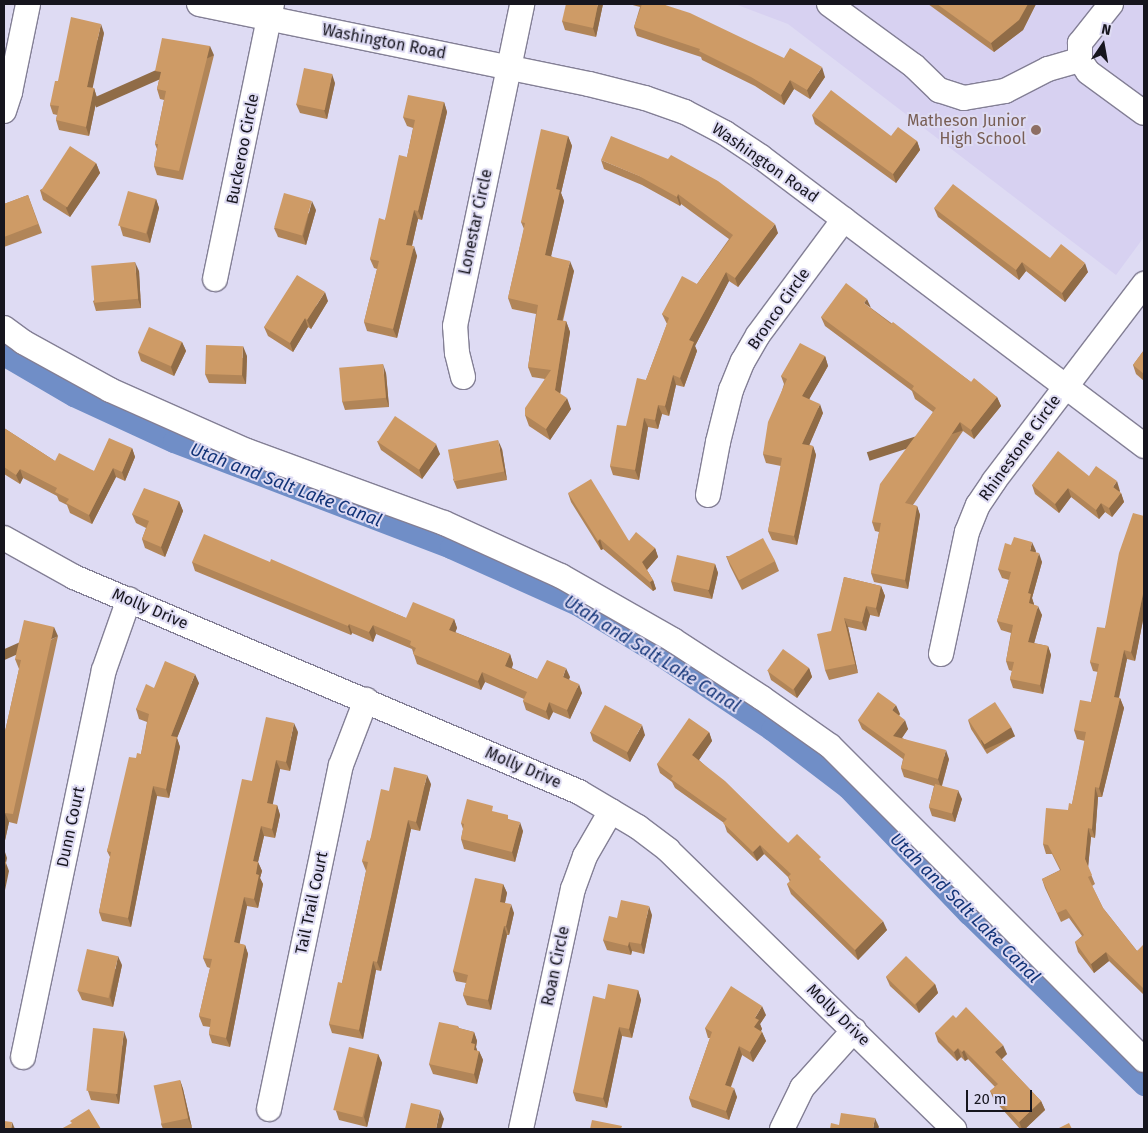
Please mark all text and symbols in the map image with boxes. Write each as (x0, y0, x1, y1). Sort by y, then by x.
north arrow (1078, 20, 1128, 70)
street label: Washington Road (320, 21, 448, 63)
text: N (1100, 21, 1113, 39)
street label: Buckeroo Circle (223, 92, 263, 206)
place label: Matheson Junior High School (907, 111, 1026, 149)
street label: Washington Road (708, 119, 822, 207)
marker: Matheson Junior High School (1030, 124, 1042, 136)
street label: Lonestar Circle (455, 167, 497, 277)
street label: Bronco Circle (744, 265, 814, 353)
street label: Rhinestone Circle (975, 391, 1065, 505)
water label: Utah and Salt Lake Canal (187, 438, 385, 532)
street label: Molly Drive (109, 584, 191, 634)
water label: Utah and Salt Lake Canal (560, 591, 744, 717)
street label: Molly Drive (482, 743, 564, 793)
street label: Dunn Court (53, 785, 89, 869)
water label: Utah and Salt Lake Canal (885, 828, 1045, 988)
street label: Tail Trail Court (292, 850, 332, 956)
street label: Roan Circle (538, 924, 574, 1008)
street label: Molly Drive (802, 980, 874, 1050)
scale bar (968, 1080, 1034, 1112)
text: 20 m (974, 1090, 1007, 1108)

